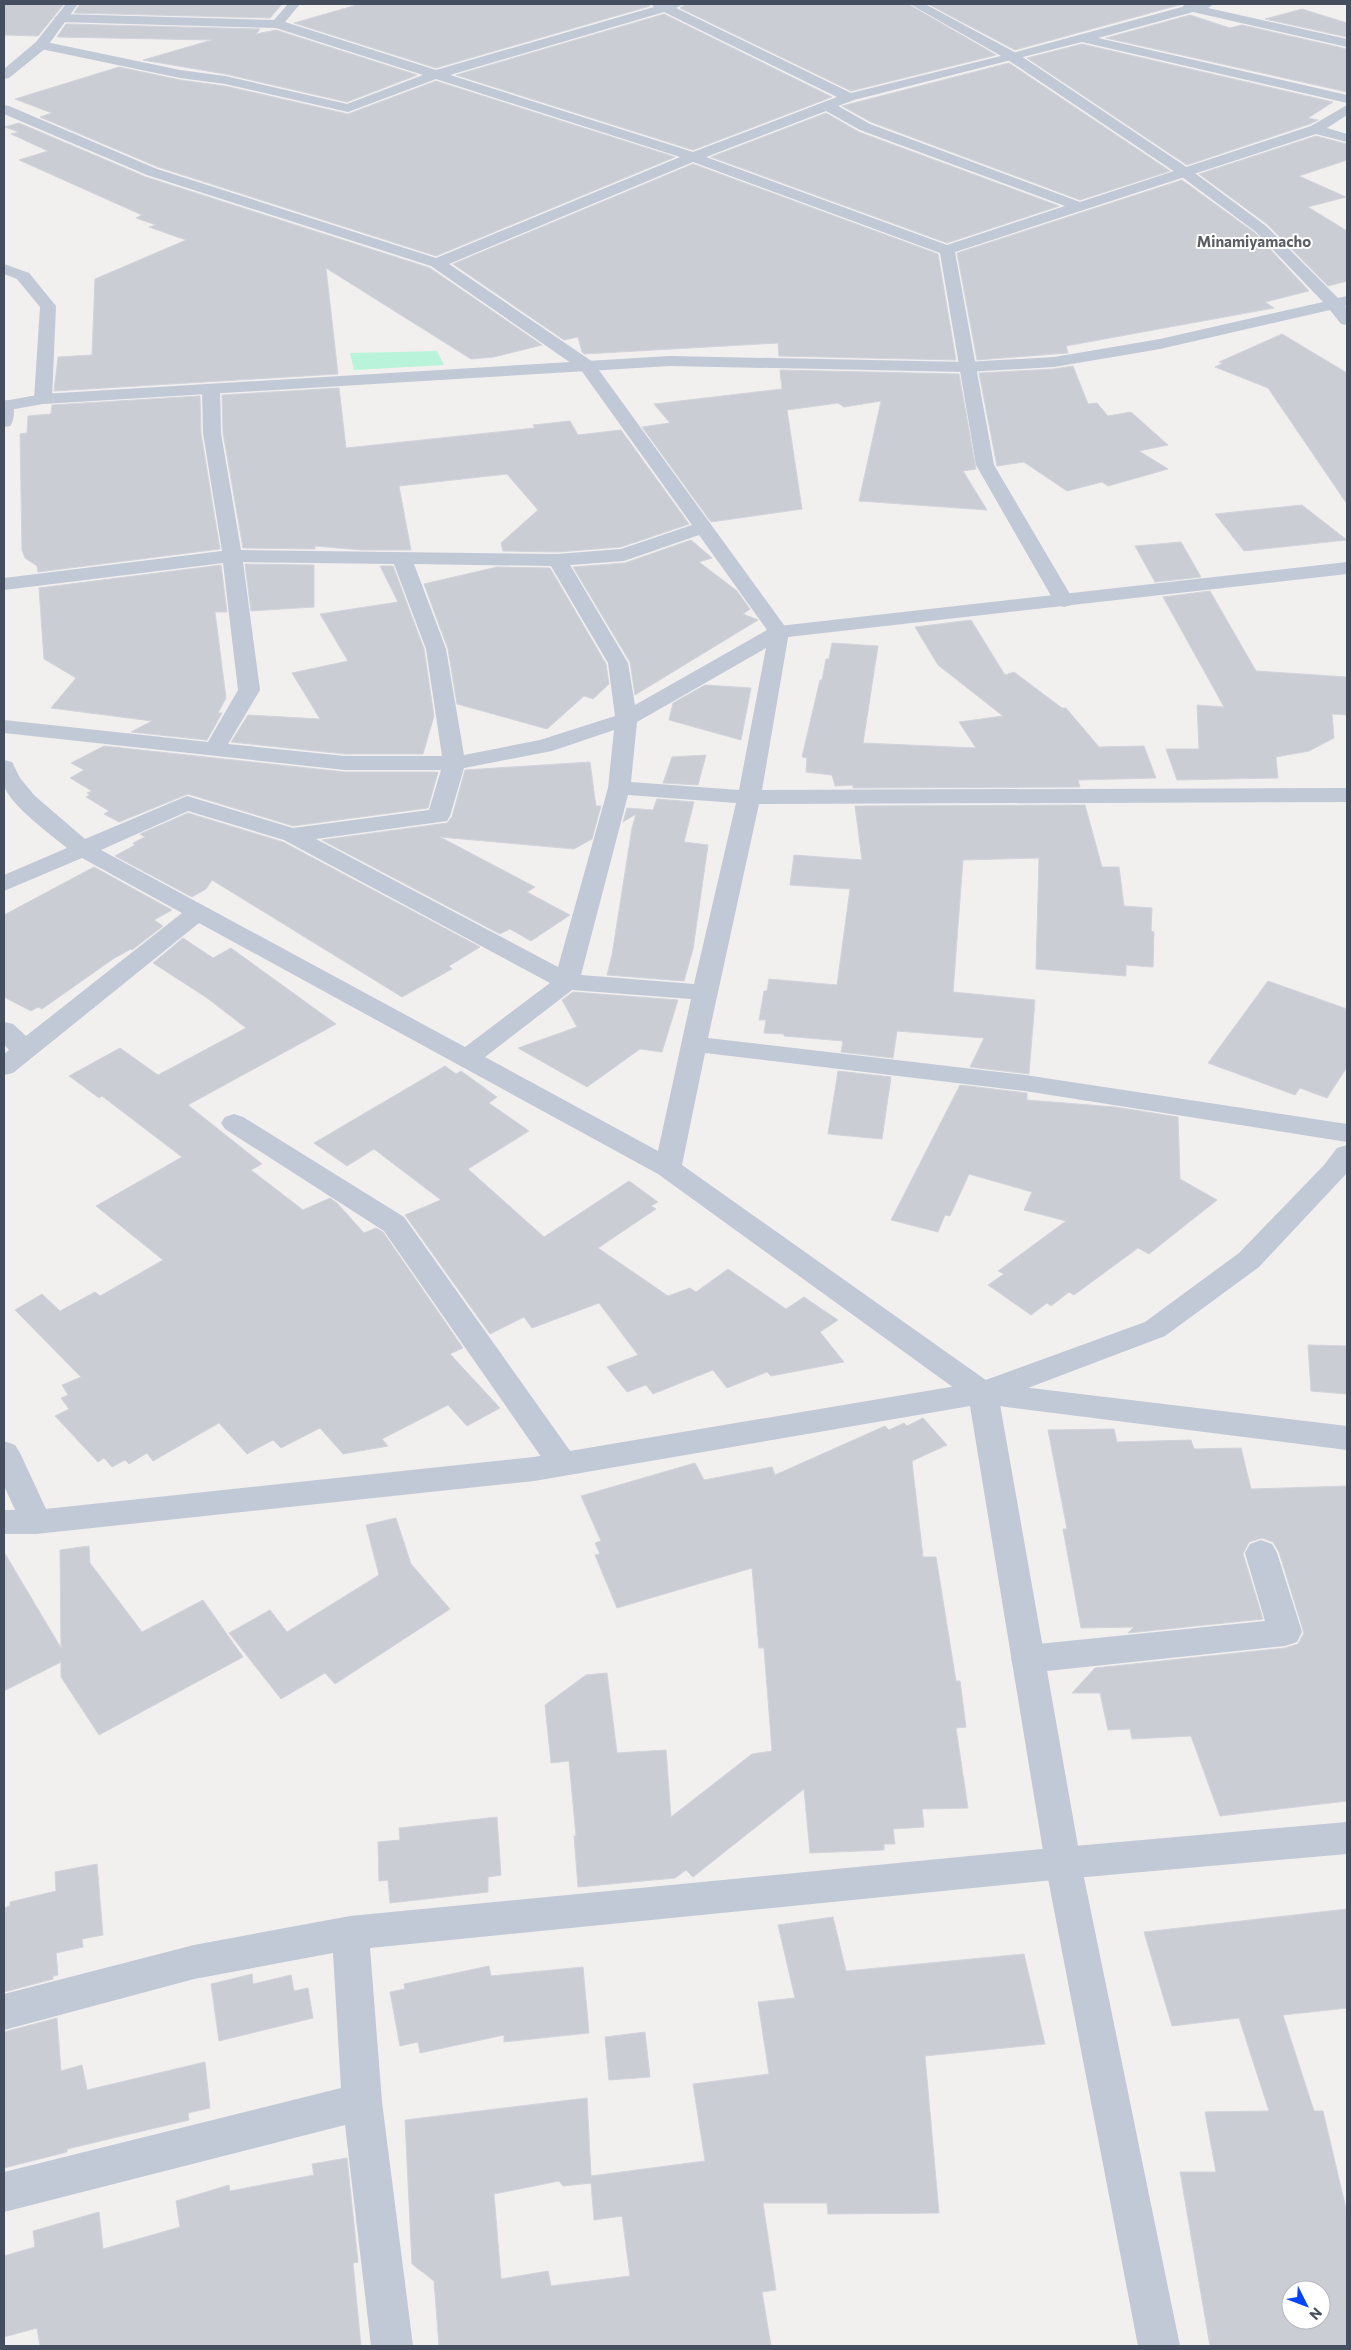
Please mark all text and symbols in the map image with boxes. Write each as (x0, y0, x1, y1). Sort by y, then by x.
district label: Minamiyamacho (1197, 232, 1311, 250)
north arrow (1281, 2280, 1331, 2330)
text: N (1306, 2304, 1326, 2324)

